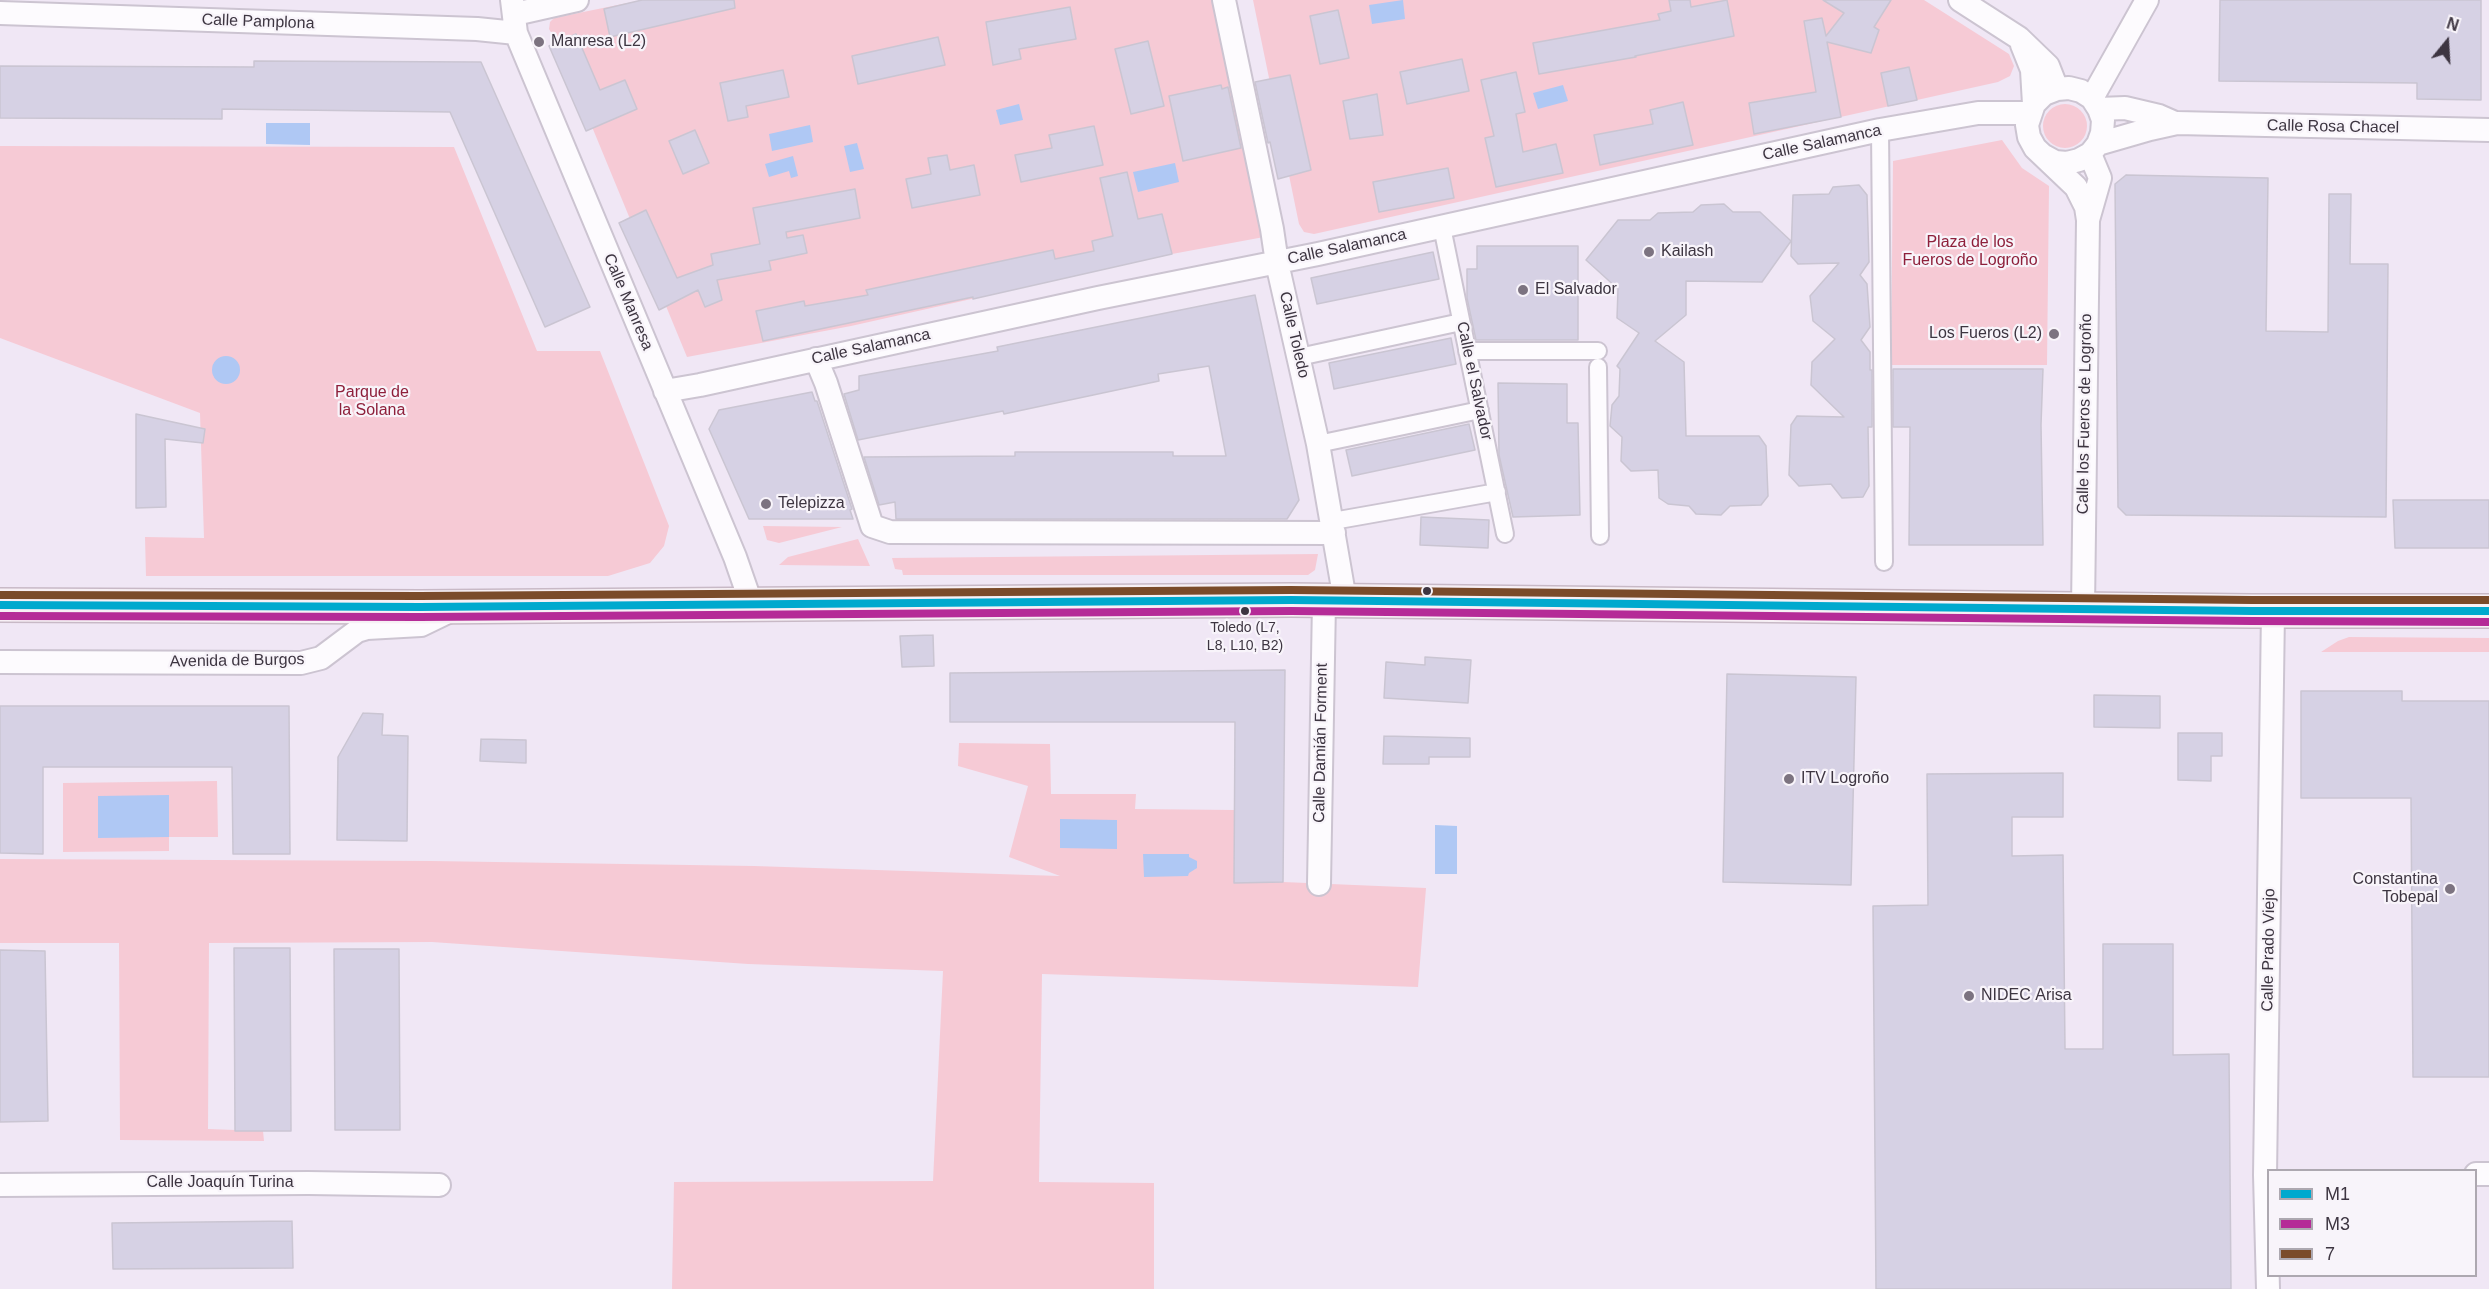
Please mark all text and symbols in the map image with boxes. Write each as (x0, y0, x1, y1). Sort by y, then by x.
street label: Calle Pamplona (201, 10, 315, 34)
north arrow (2417, 12, 2477, 72)
text: N (2445, 15, 2461, 34)
place label: Manresa (L2) (551, 32, 646, 52)
marker: Manresa (L2) (532, 35, 546, 49)
street label: Calle Rosa Chacel (2267, 116, 2399, 138)
street label: Calle Salamanca (1761, 121, 1883, 165)
street label: Calle Salamanca (1286, 225, 1408, 269)
park label: Plaza de los Fueros de Logroño (1902, 233, 2038, 271)
place label: Kailash (1661, 242, 1713, 262)
marker: Kailash (1642, 245, 1656, 259)
street label: Calle Manresa (599, 251, 657, 353)
place label: El Salvador (1535, 280, 1617, 300)
marker: El Salvador (1516, 283, 1530, 297)
street label: Calle Toledo (1275, 290, 1313, 380)
street label: Calle los Fueros de Logroño (2074, 313, 2096, 515)
street label: Calle el Salvador (1452, 320, 1496, 442)
place label: Los Fueros (L2) (1929, 324, 2042, 344)
street label: Calle Salamanca (810, 325, 932, 369)
marker: Los Fueros (L2) (2047, 327, 2061, 341)
park label: Parque de la Solana (335, 383, 409, 421)
place label: Telepizza (778, 494, 845, 514)
marker: Telepizza (759, 497, 773, 511)
unlabelled marker (1421, 585, 1433, 597)
marker: Toledo (L7, L8, L10, B2) (1239, 605, 1251, 617)
place label: Toledo (L7, L8, L10, B2) (1207, 620, 1283, 652)
street label: Avenida de Burgos (169, 650, 305, 672)
street label: Calle Damián Forment (1310, 663, 1332, 823)
place label: ITV Logroño (1801, 769, 1889, 789)
marker: ITV Logroño (1782, 772, 1796, 786)
place label: Constantina Tobepal (2353, 870, 2438, 908)
marker: Constantina Tobepal (2443, 882, 2457, 896)
street label: Calle Prado Viejo (2258, 888, 2280, 1012)
place label: NIDEC Arisa (1981, 986, 2072, 1006)
marker: NIDEC Arisa (1962, 989, 1976, 1003)
legend (2267, 1169, 2477, 1277)
street label: Calle Joaquín Turina (146, 1173, 294, 1193)
text: M1 (2325, 1184, 2350, 1204)
text: M3 (2325, 1214, 2350, 1234)
text: 7 (2325, 1244, 2335, 1264)

